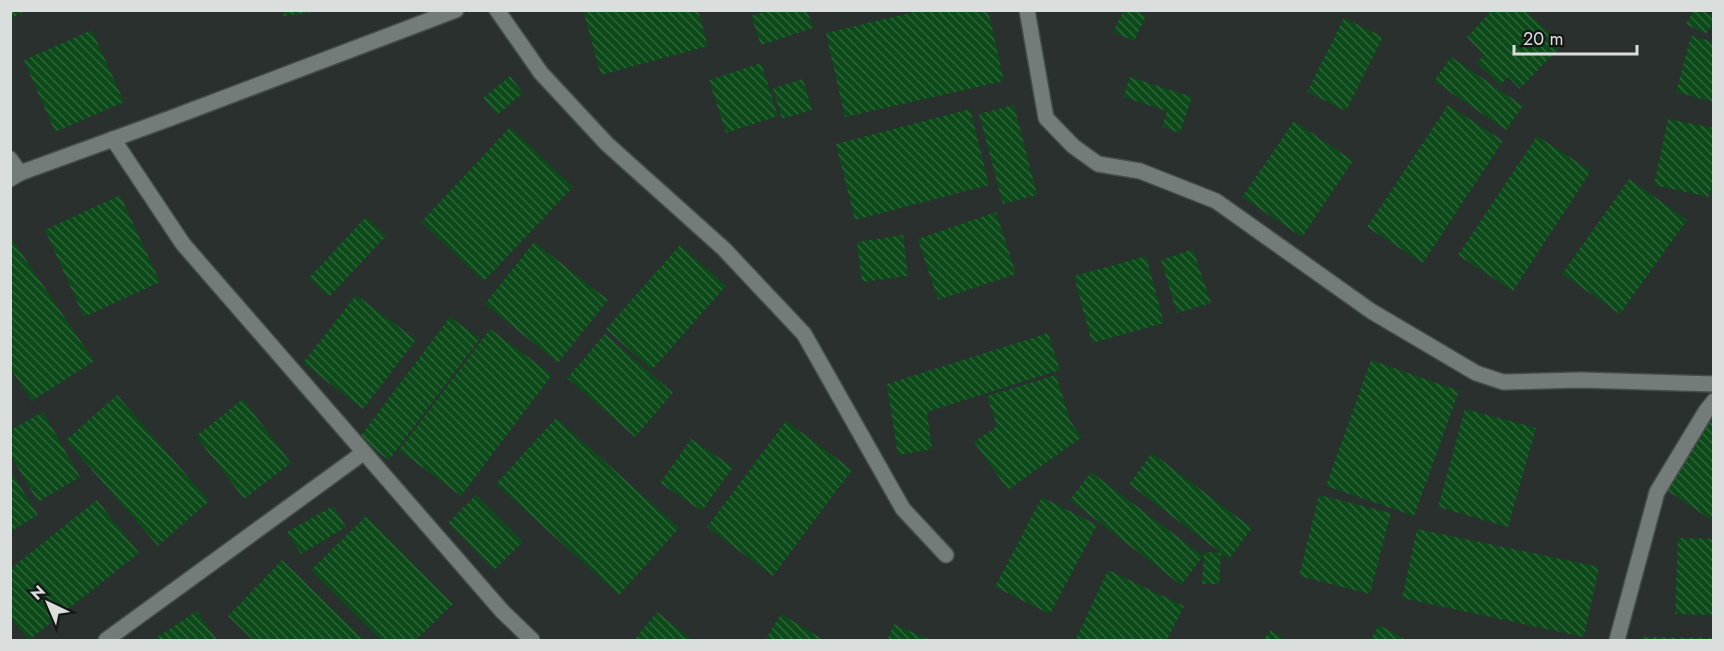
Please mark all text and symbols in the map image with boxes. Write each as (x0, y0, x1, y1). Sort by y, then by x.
scale bar (1514, 18, 1637, 56)
text: 20 m (1523, 26, 1563, 52)
north arrow (18, 573, 78, 633)
text: N (25, 580, 50, 605)

